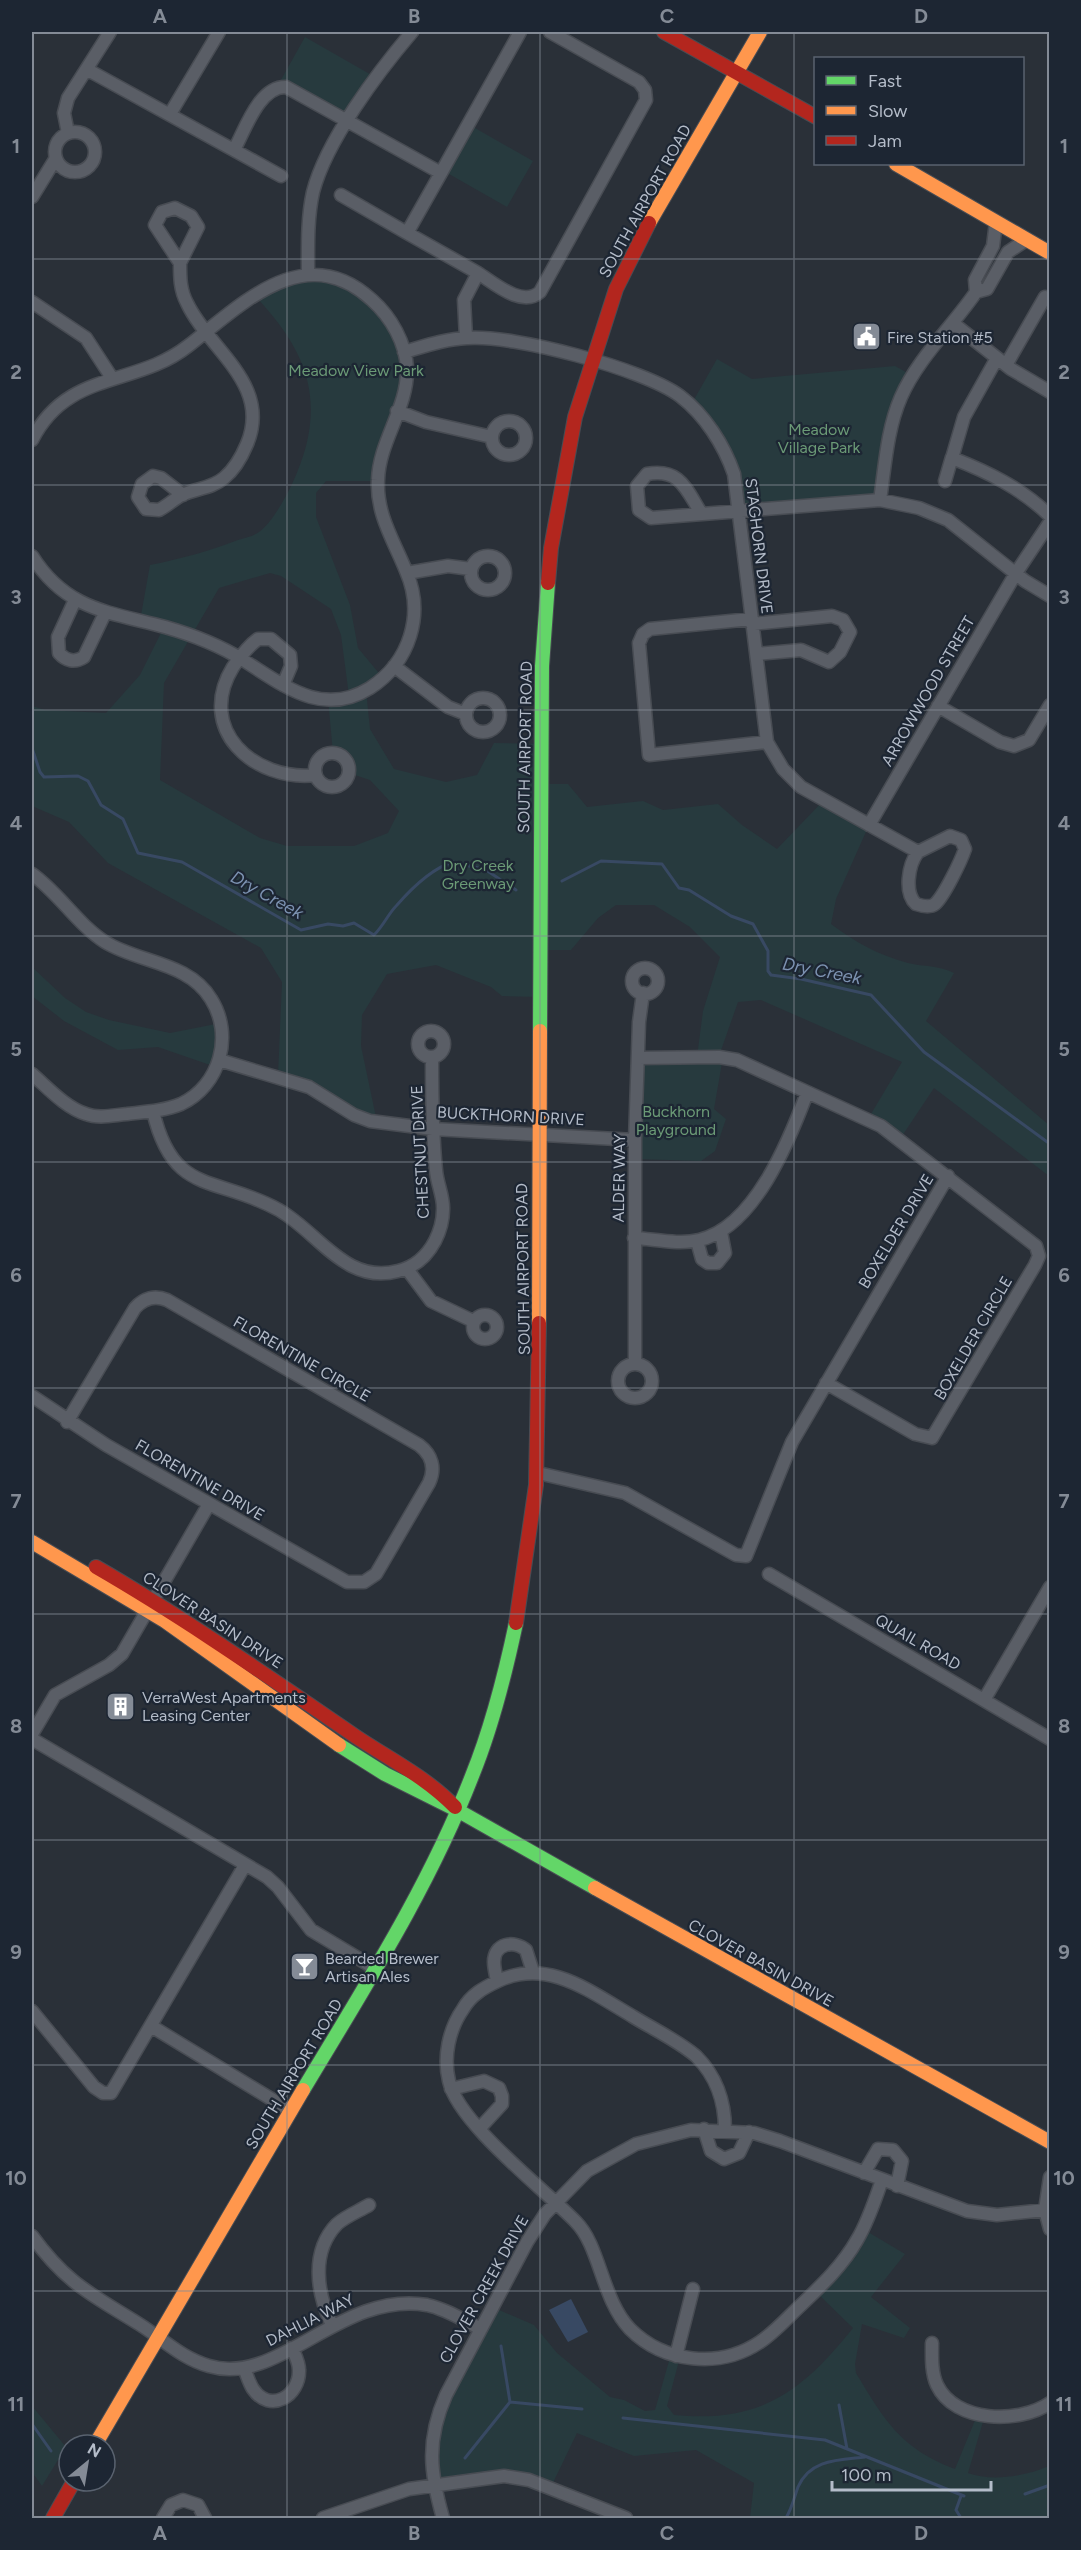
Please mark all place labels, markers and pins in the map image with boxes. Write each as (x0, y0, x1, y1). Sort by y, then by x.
public building icon: Fire Station #5 (850, 321, 882, 353)
place label: Fire Station #5 (887, 328, 993, 347)
place label: VerraWest Apartments Leasing Center (142, 1688, 306, 1725)
building icon: VerraWest Apartments Leasing Center (105, 1690, 137, 1722)
place label: Bearded Brewer Artisan Ales (325, 1949, 439, 1986)
bar icon: Bearded Brewer Artisan Ales (288, 1951, 320, 1983)

